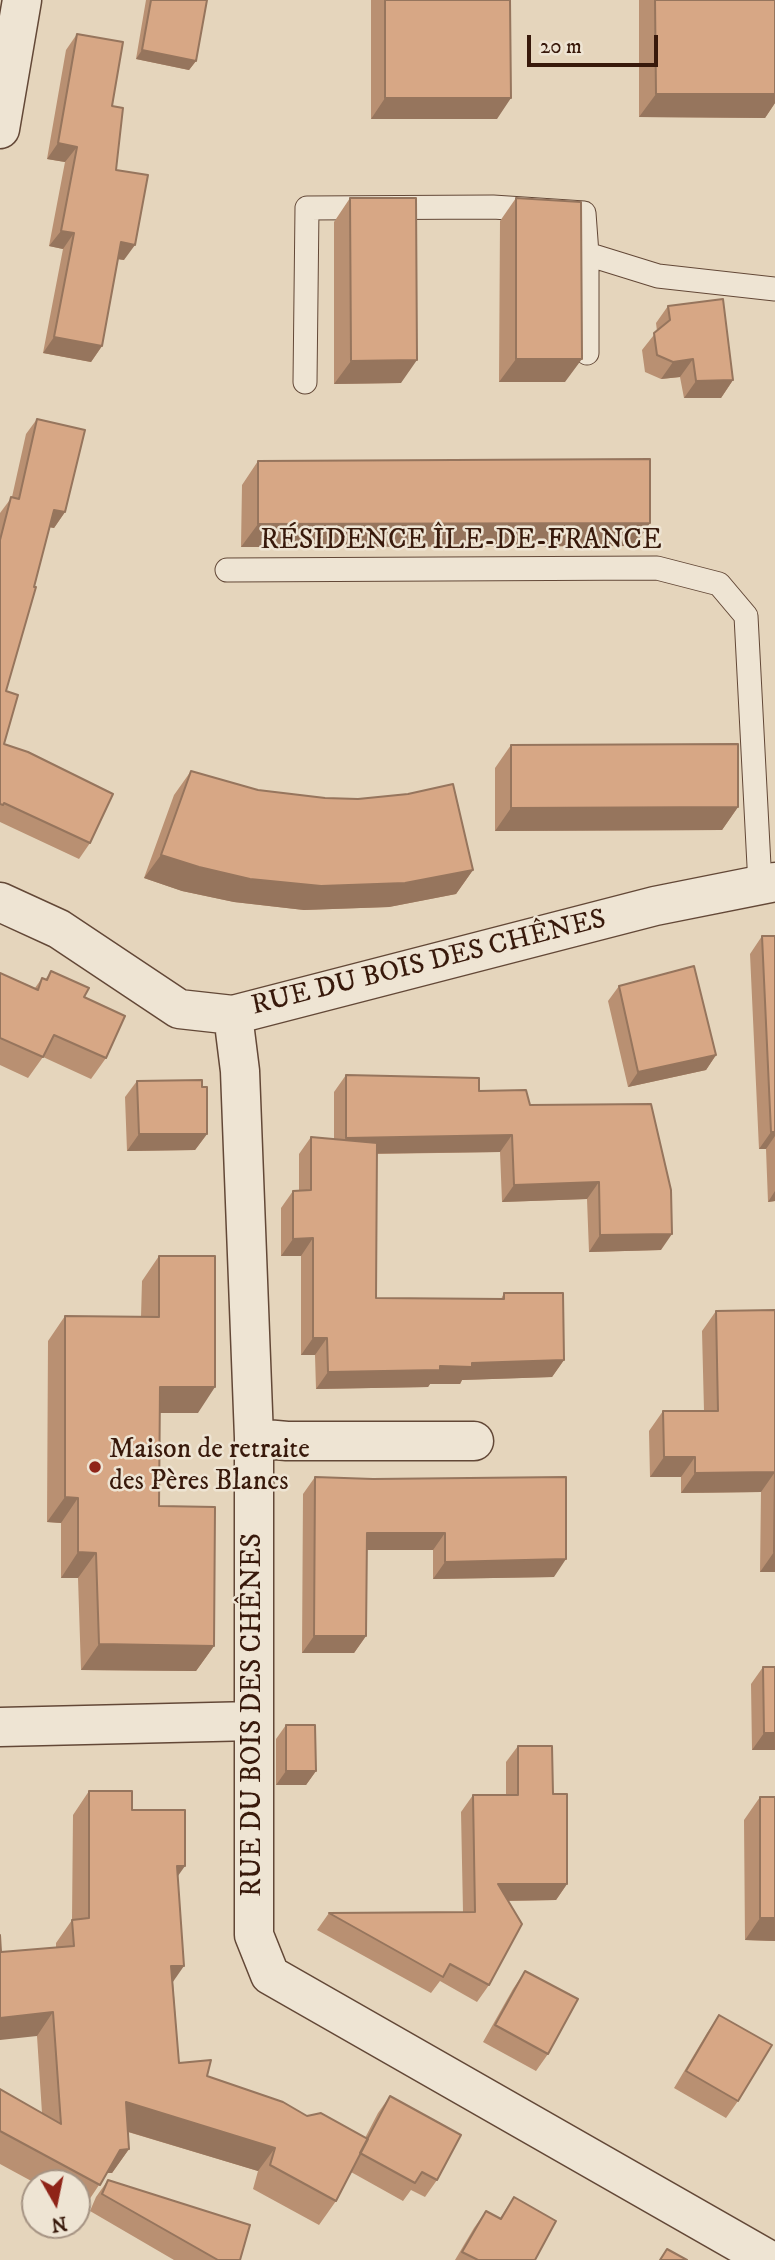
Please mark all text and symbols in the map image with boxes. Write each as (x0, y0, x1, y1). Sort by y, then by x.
scale bar (530, 21, 661, 65)
text: 20 m (540, 34, 582, 60)
street label: RÉSIDENCE ÎLE-DE-FRANCE (260, 525, 662, 559)
street label: RUE DU BOIS DES CHÊNES (248, 904, 610, 1024)
place label: Maison de retraite des Pères Blancs (109, 1434, 310, 1500)
marker: Maison de retraite des Pères Blancs (87, 1459, 103, 1475)
street label: RUE DU BOIS DES CHÊNES (237, 1533, 271, 1897)
north arrow (21, 2169, 91, 2239)
text: N (50, 2211, 69, 2236)

